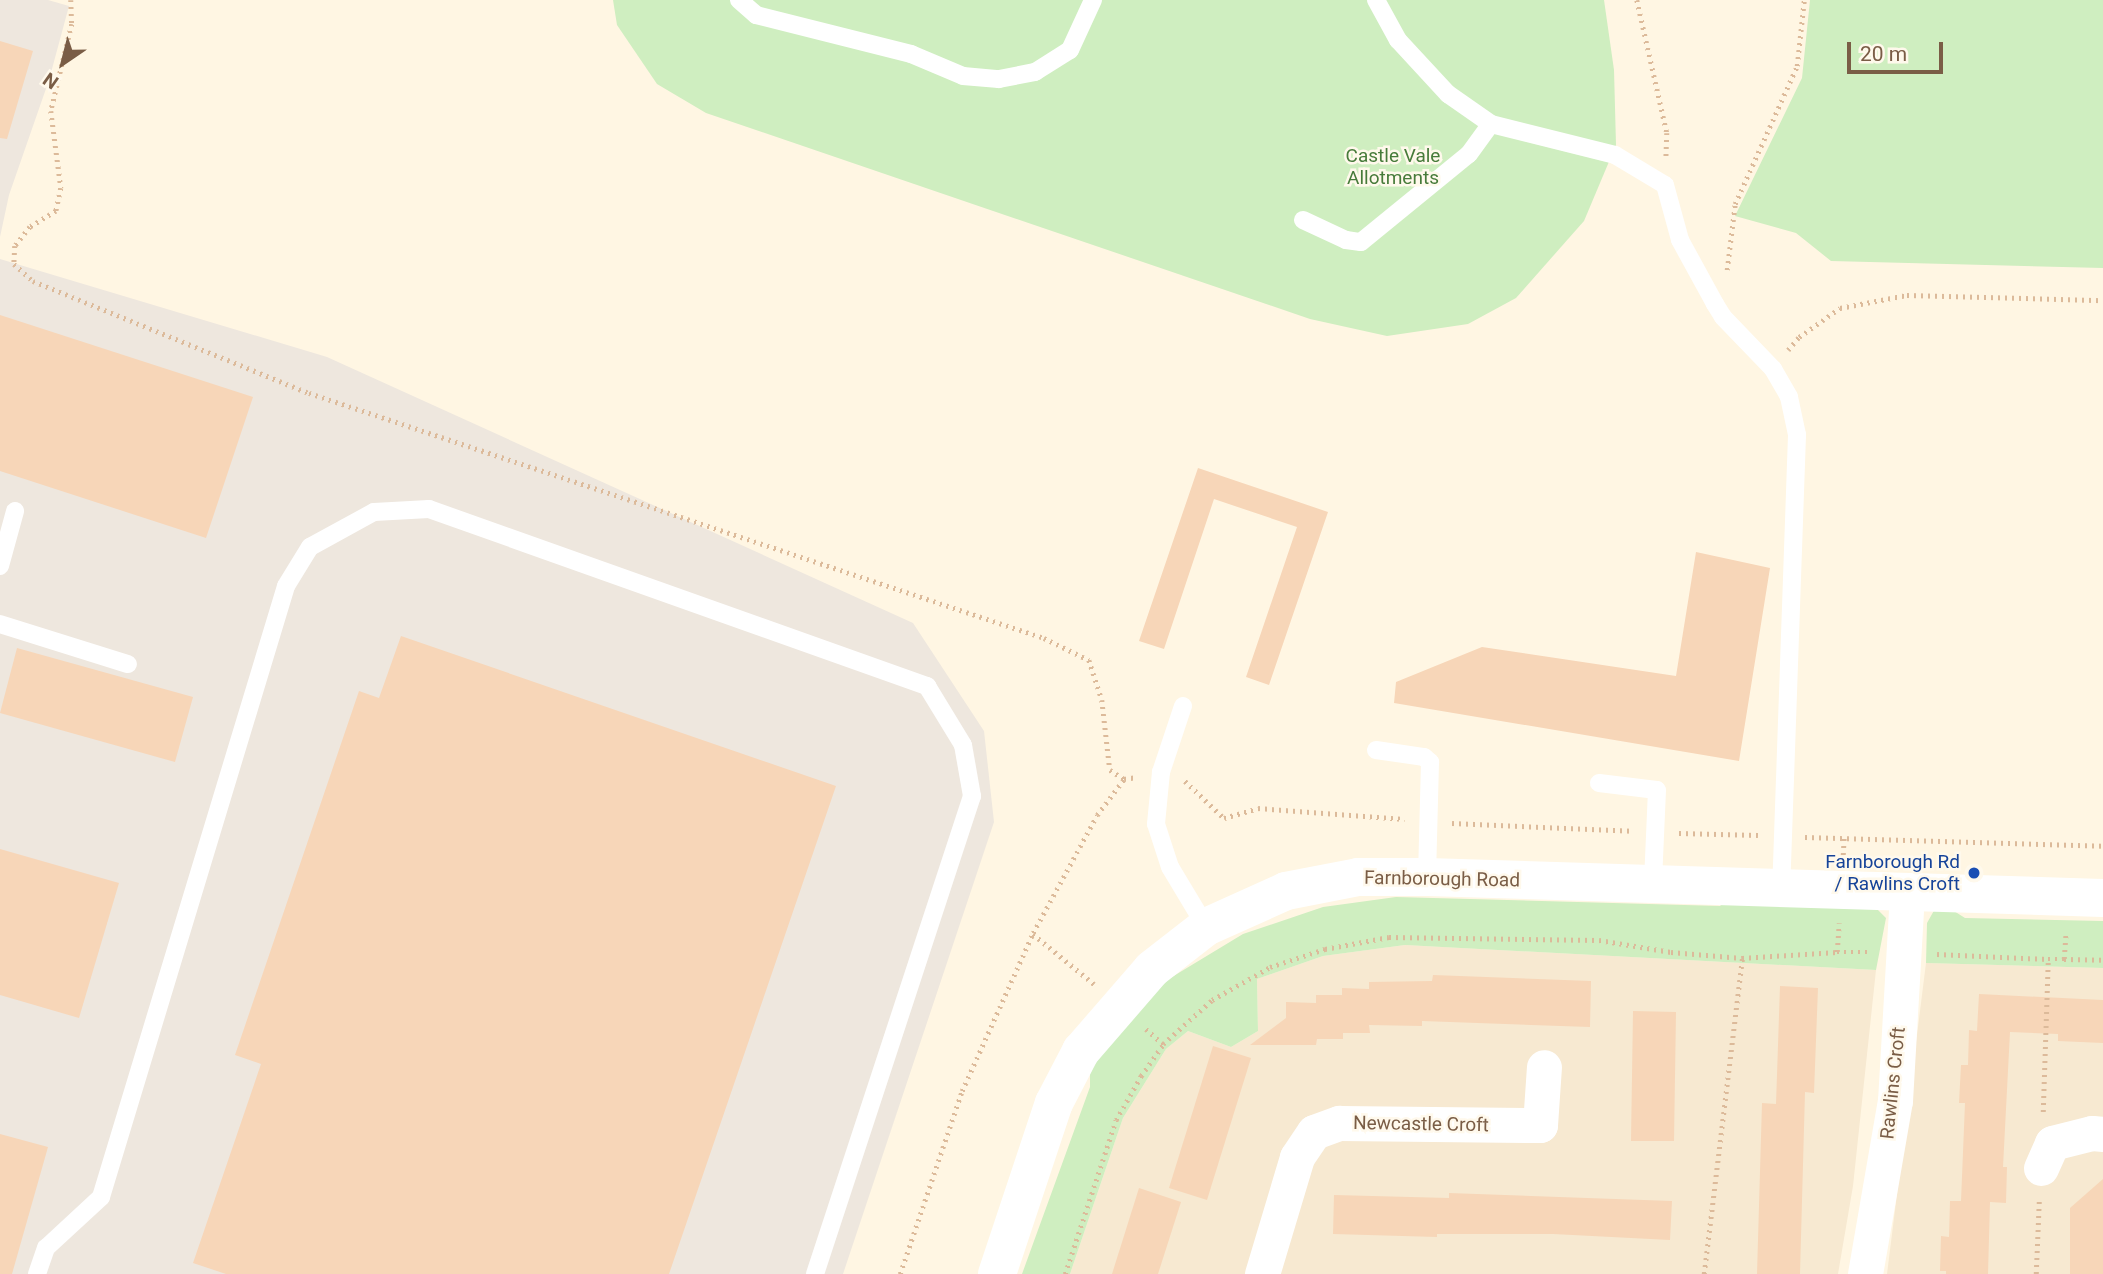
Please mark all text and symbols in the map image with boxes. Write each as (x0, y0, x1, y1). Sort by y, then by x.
north arrow (28, 28, 98, 98)
scale bar (1851, 28, 1947, 72)
text: 20 m (1860, 42, 1907, 66)
text: N (39, 67, 63, 94)
park label: Castle Vale Allotments (1346, 145, 1440, 189)
place label: Farnborough Rd / Rawlins Croft (1825, 851, 1960, 895)
marker: Farnborough Rd / Rawlins Croft (1966, 865, 1982, 881)
street label: Farnborough Road (1364, 866, 1520, 892)
street label: Rawlins Croft (1876, 1026, 1910, 1140)
street label: Newcastle Croft (1353, 1111, 1489, 1137)

